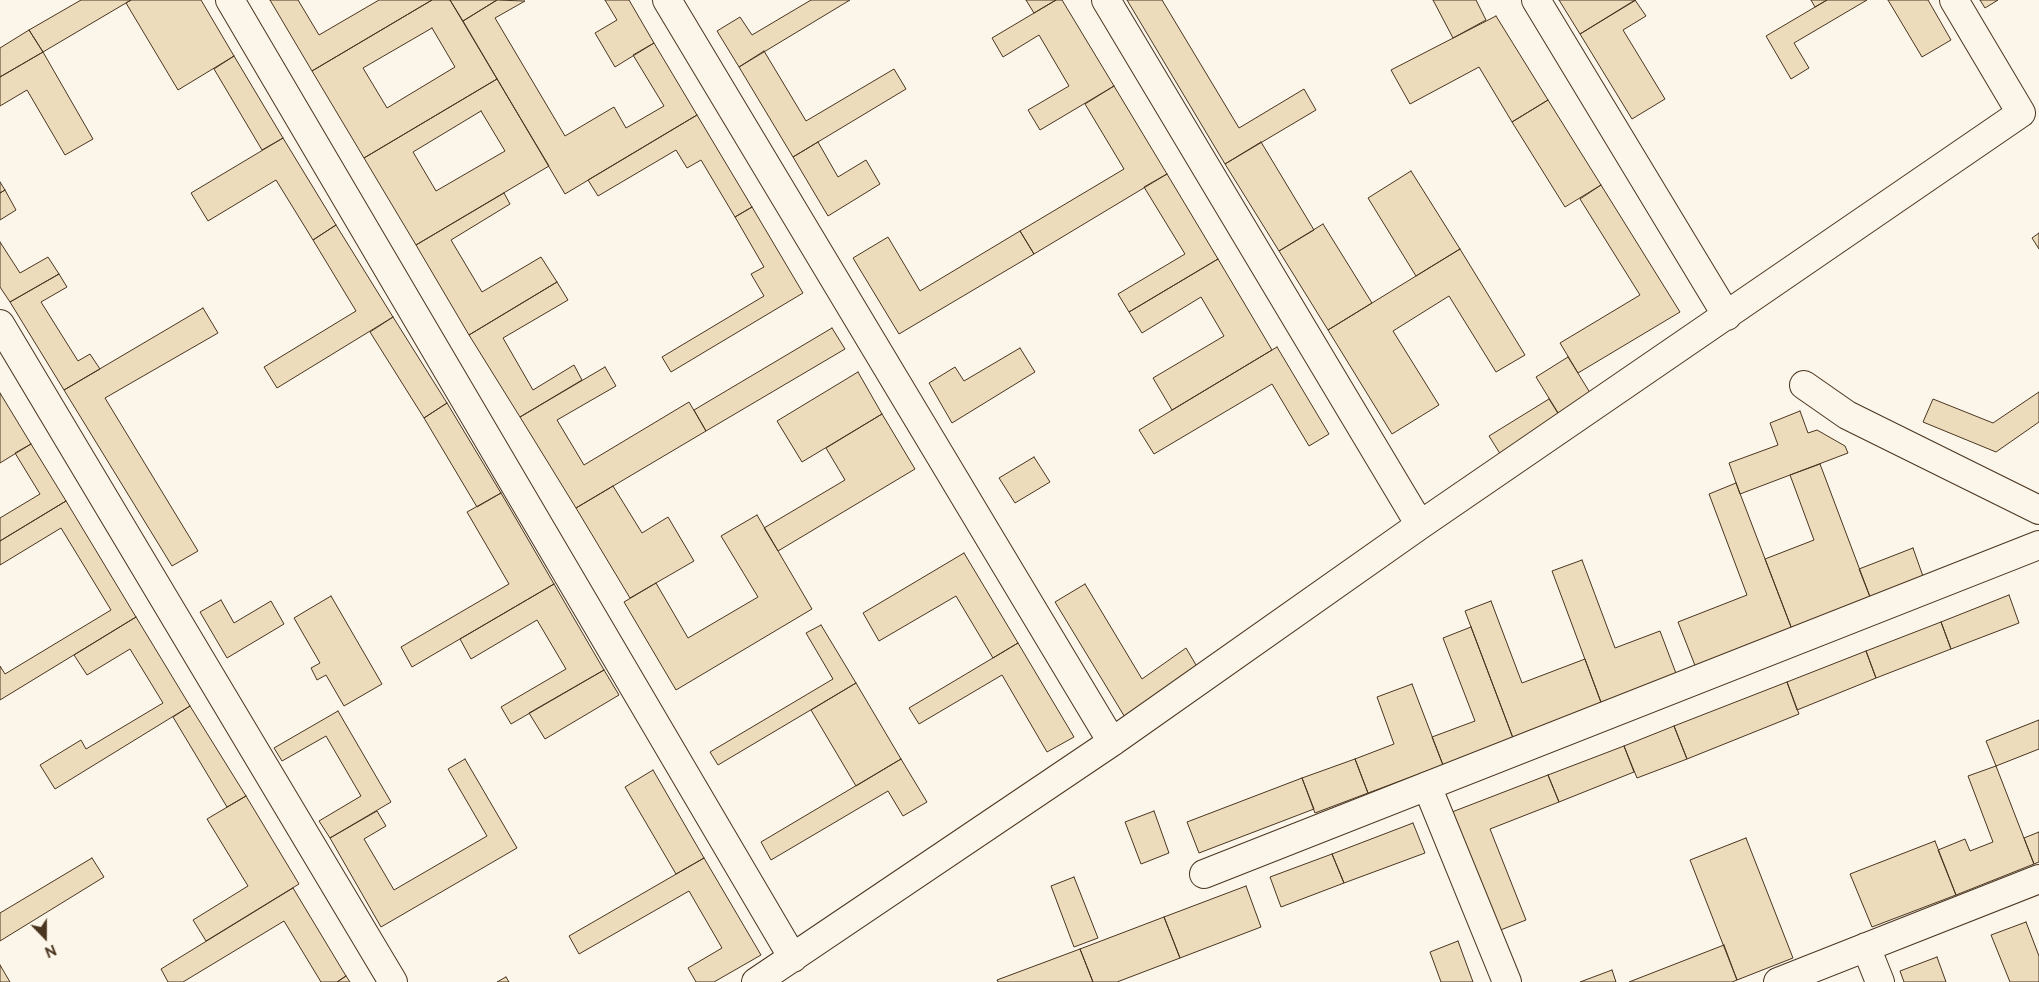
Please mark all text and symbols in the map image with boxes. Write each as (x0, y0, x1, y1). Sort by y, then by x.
north arrow (20, 912, 70, 962)
text: N (43, 941, 59, 960)

